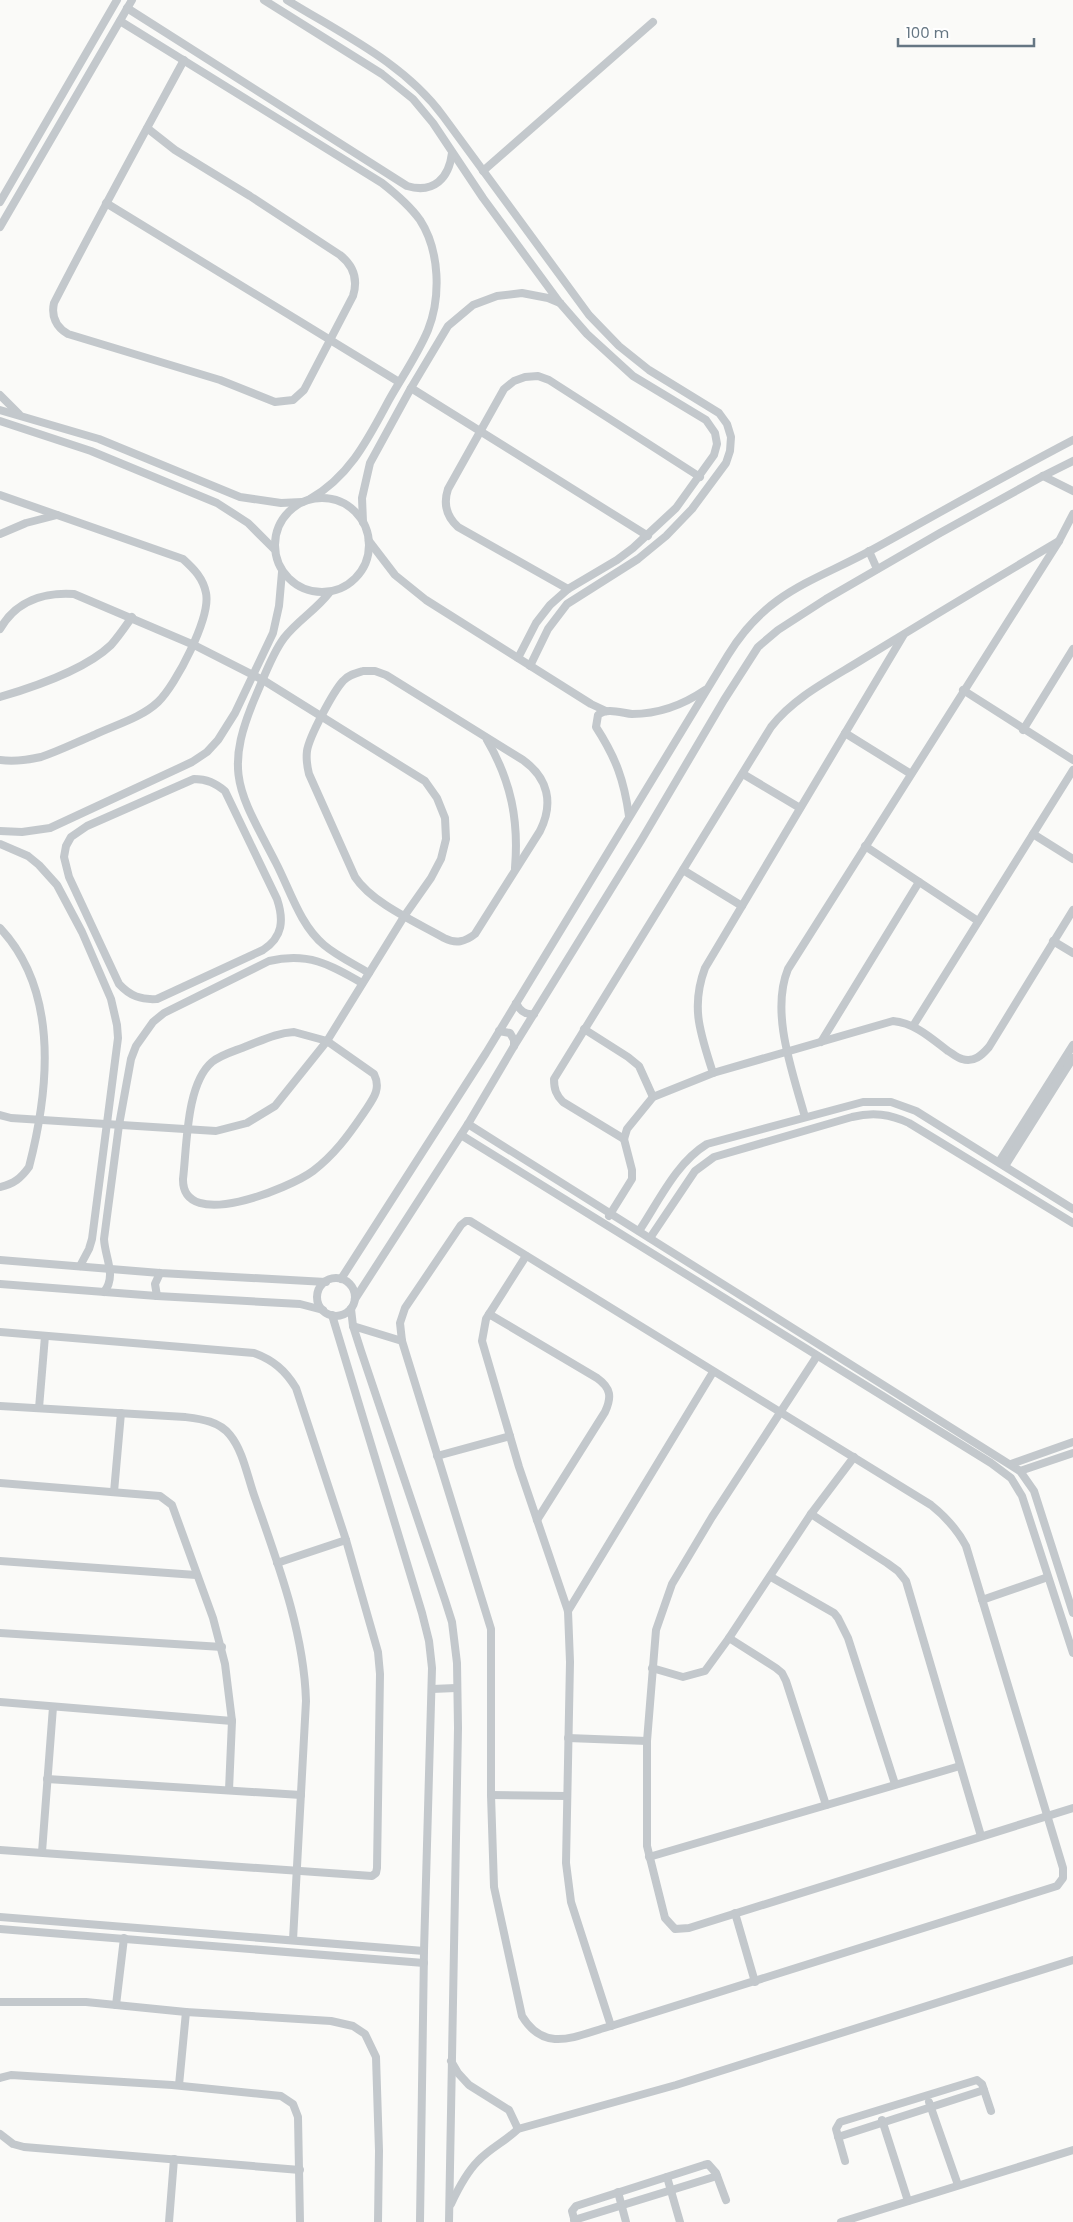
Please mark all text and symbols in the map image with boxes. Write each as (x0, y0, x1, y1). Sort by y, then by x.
scale bar (898, 15, 1034, 47)
text: 100 m (906, 22, 949, 43)

